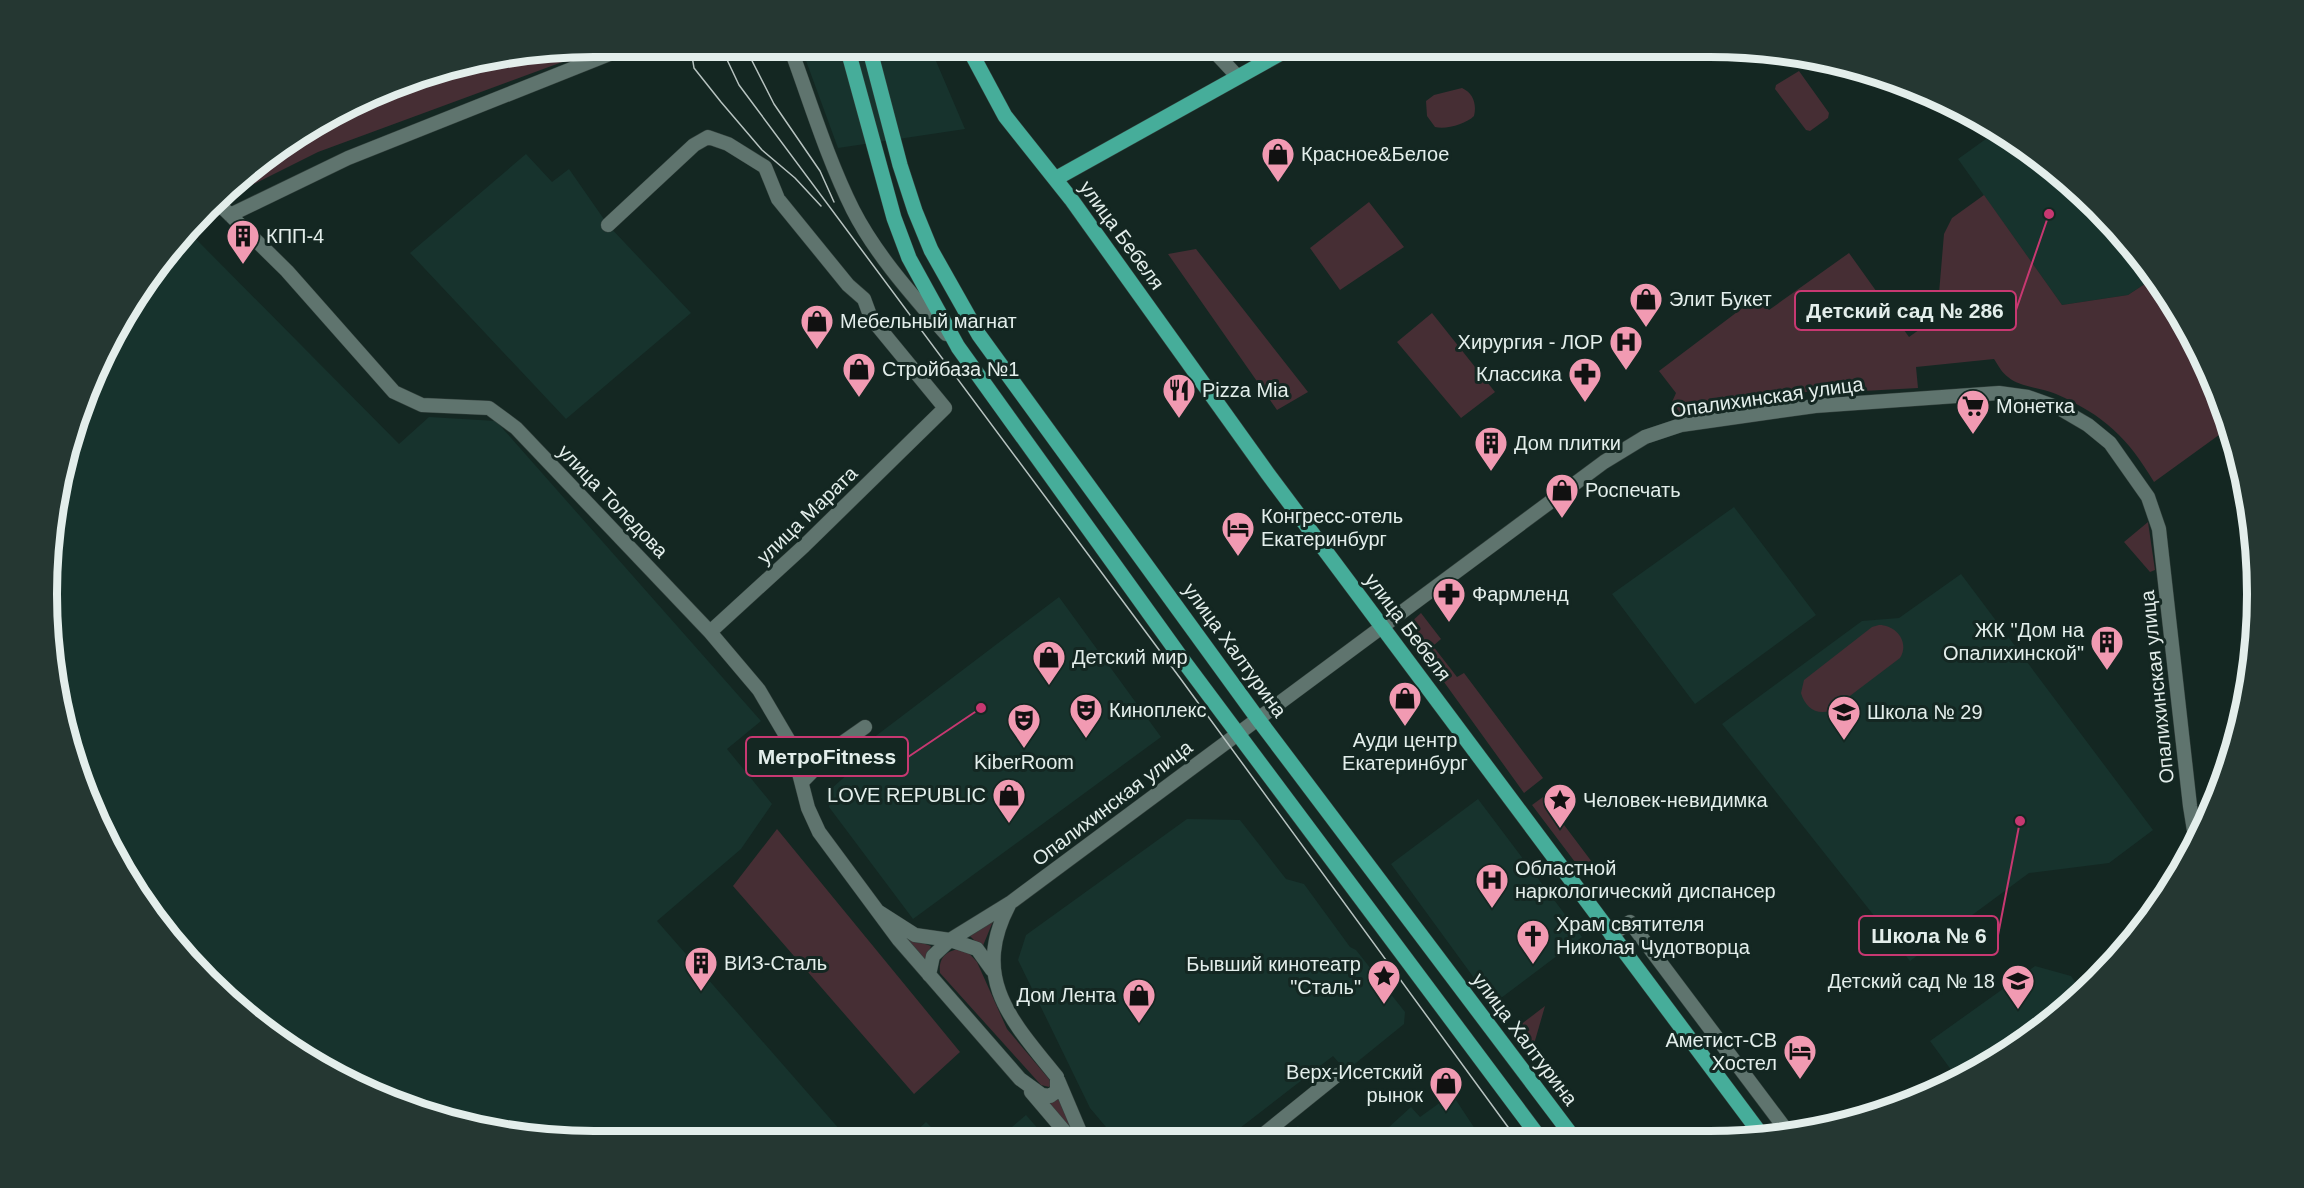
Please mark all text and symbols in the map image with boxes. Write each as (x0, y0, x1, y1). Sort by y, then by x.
shop icon: Красное&Белое (1260, 136, 1296, 183)
place label: Красное&Белое (1301, 143, 1449, 165)
street label: улица Бебеля (1075, 176, 1169, 294)
building icon: КПП-4 (225, 218, 261, 265)
place label: КПП-4 (266, 225, 324, 247)
shop icon: Элит Букет (1628, 281, 1664, 328)
place label: Элит Букет (1669, 288, 1772, 310)
callout: Детский сад № 286 (1795, 291, 2016, 330)
text: Детский сад № 286 (1806, 299, 2004, 322)
shop icon: Мебельный магнат (799, 303, 835, 350)
place label: Мебельный магнат (840, 310, 1017, 332)
hospital icon: Хирургия - ЛОР (1608, 324, 1644, 371)
place label: Хирургия - ЛОР (1458, 331, 1603, 353)
shop icon: Стройбаза №1 (841, 351, 877, 398)
pharmacy icon: Классика (1567, 356, 1603, 403)
place label: Стройбаза №1 (882, 358, 1019, 380)
place label: Классика (1476, 363, 1563, 385)
restaurant icon: Pizza Mia (1161, 372, 1197, 419)
street label: Опалихинская улица (1669, 372, 1866, 421)
place label: Pizza Mia (1202, 379, 1290, 401)
supermarket icon: Монетка (1955, 388, 1991, 435)
place label: Монетка (1996, 395, 2076, 417)
building icon: Дом плитки (1473, 425, 1509, 472)
place label: Дом плитки (1514, 432, 1621, 454)
street label: улица Толедова (553, 440, 673, 563)
street label: улица Марата (752, 461, 862, 568)
shop icon: Роспечать (1544, 472, 1580, 519)
place label: Роспечать (1585, 479, 1681, 501)
place label: Конгресс-отель Екатеринбург (1261, 505, 1403, 550)
hotel icon: Конгресс-отель Екатеринбург (1220, 510, 1256, 557)
street label: улица Бебеля (1360, 569, 1456, 685)
pharmacy icon: Фармленд (1431, 576, 1467, 623)
street label: улица Халтурина (1179, 579, 1292, 722)
place label: Фармленд (1472, 583, 1569, 605)
street label: Опалихинская улица (2136, 588, 2178, 785)
place label: ЖК "Дом на Опалихинской" (1943, 619, 2085, 664)
building icon: ЖК "Дом на Опалихинской" (2089, 624, 2125, 671)
shop icon: Детский мир (1031, 639, 1067, 686)
place label: Детский мир (1072, 646, 1188, 668)
shop icon: Ауди центр Екатеринбург (1387, 680, 1423, 727)
theatre icon: Киноплекс (1068, 692, 1104, 739)
school or university icon: Школа № 29 (1826, 694, 1862, 741)
place label: Киноплекс (1109, 699, 1207, 721)
place label: Школа № 29 (1867, 701, 1983, 723)
theatre icon: KiberRoom (1006, 702, 1042, 749)
place label: Ауди центр Екатеринбург (1342, 729, 1468, 774)
street label: Опалихинская улица (1028, 735, 1197, 870)
callout: МетроFitness (746, 737, 908, 776)
text: МетроFitness (758, 745, 896, 768)
place label: KiberRoom (974, 751, 1074, 773)
shop icon: LOVE REPUBLIC (991, 777, 1027, 824)
place icon: Человек-невидимка (1542, 782, 1578, 829)
place label: LOVE REPUBLIC (827, 784, 986, 806)
place label: Человек-невидимка (1583, 789, 1768, 811)
place label: Областной наркологический диспансер (1515, 857, 1776, 902)
hospital icon: Областной наркологический диспансер (1474, 862, 1510, 909)
place label: Храм святителя Николая Чудотворца (1556, 913, 1751, 958)
callout: Школа № 6 (1859, 916, 1998, 955)
church icon: Храм святителя Николая Чудотворца (1515, 918, 1551, 965)
text: Школа № 6 (1871, 924, 1987, 947)
building icon: ВИЗ-Сталь (683, 945, 719, 992)
place label: ВИЗ-Сталь (724, 952, 827, 974)
place label: Бывший кинотеатр "Сталь" (1186, 953, 1361, 998)
place icon: Бывший кинотеатр "Сталь" (1366, 958, 1402, 1005)
school or university icon: Детский сад № 18 (2000, 963, 2036, 1010)
street label: улица Халтурина (1468, 968, 1583, 1110)
place label: Детский сад № 18 (1828, 970, 1995, 992)
shop icon: Дом Лента (1121, 977, 1157, 1024)
place label: Дом Лента (1016, 984, 1117, 1006)
place label: Аметист-СВ Хостел (1666, 1029, 1777, 1074)
hotel icon: Аметист-СВ Хостел (1782, 1033, 1818, 1080)
place label: Верх-Исетский рынок (1286, 1061, 1423, 1106)
shop icon: Верх-Исетский рынок (1428, 1065, 1464, 1112)

